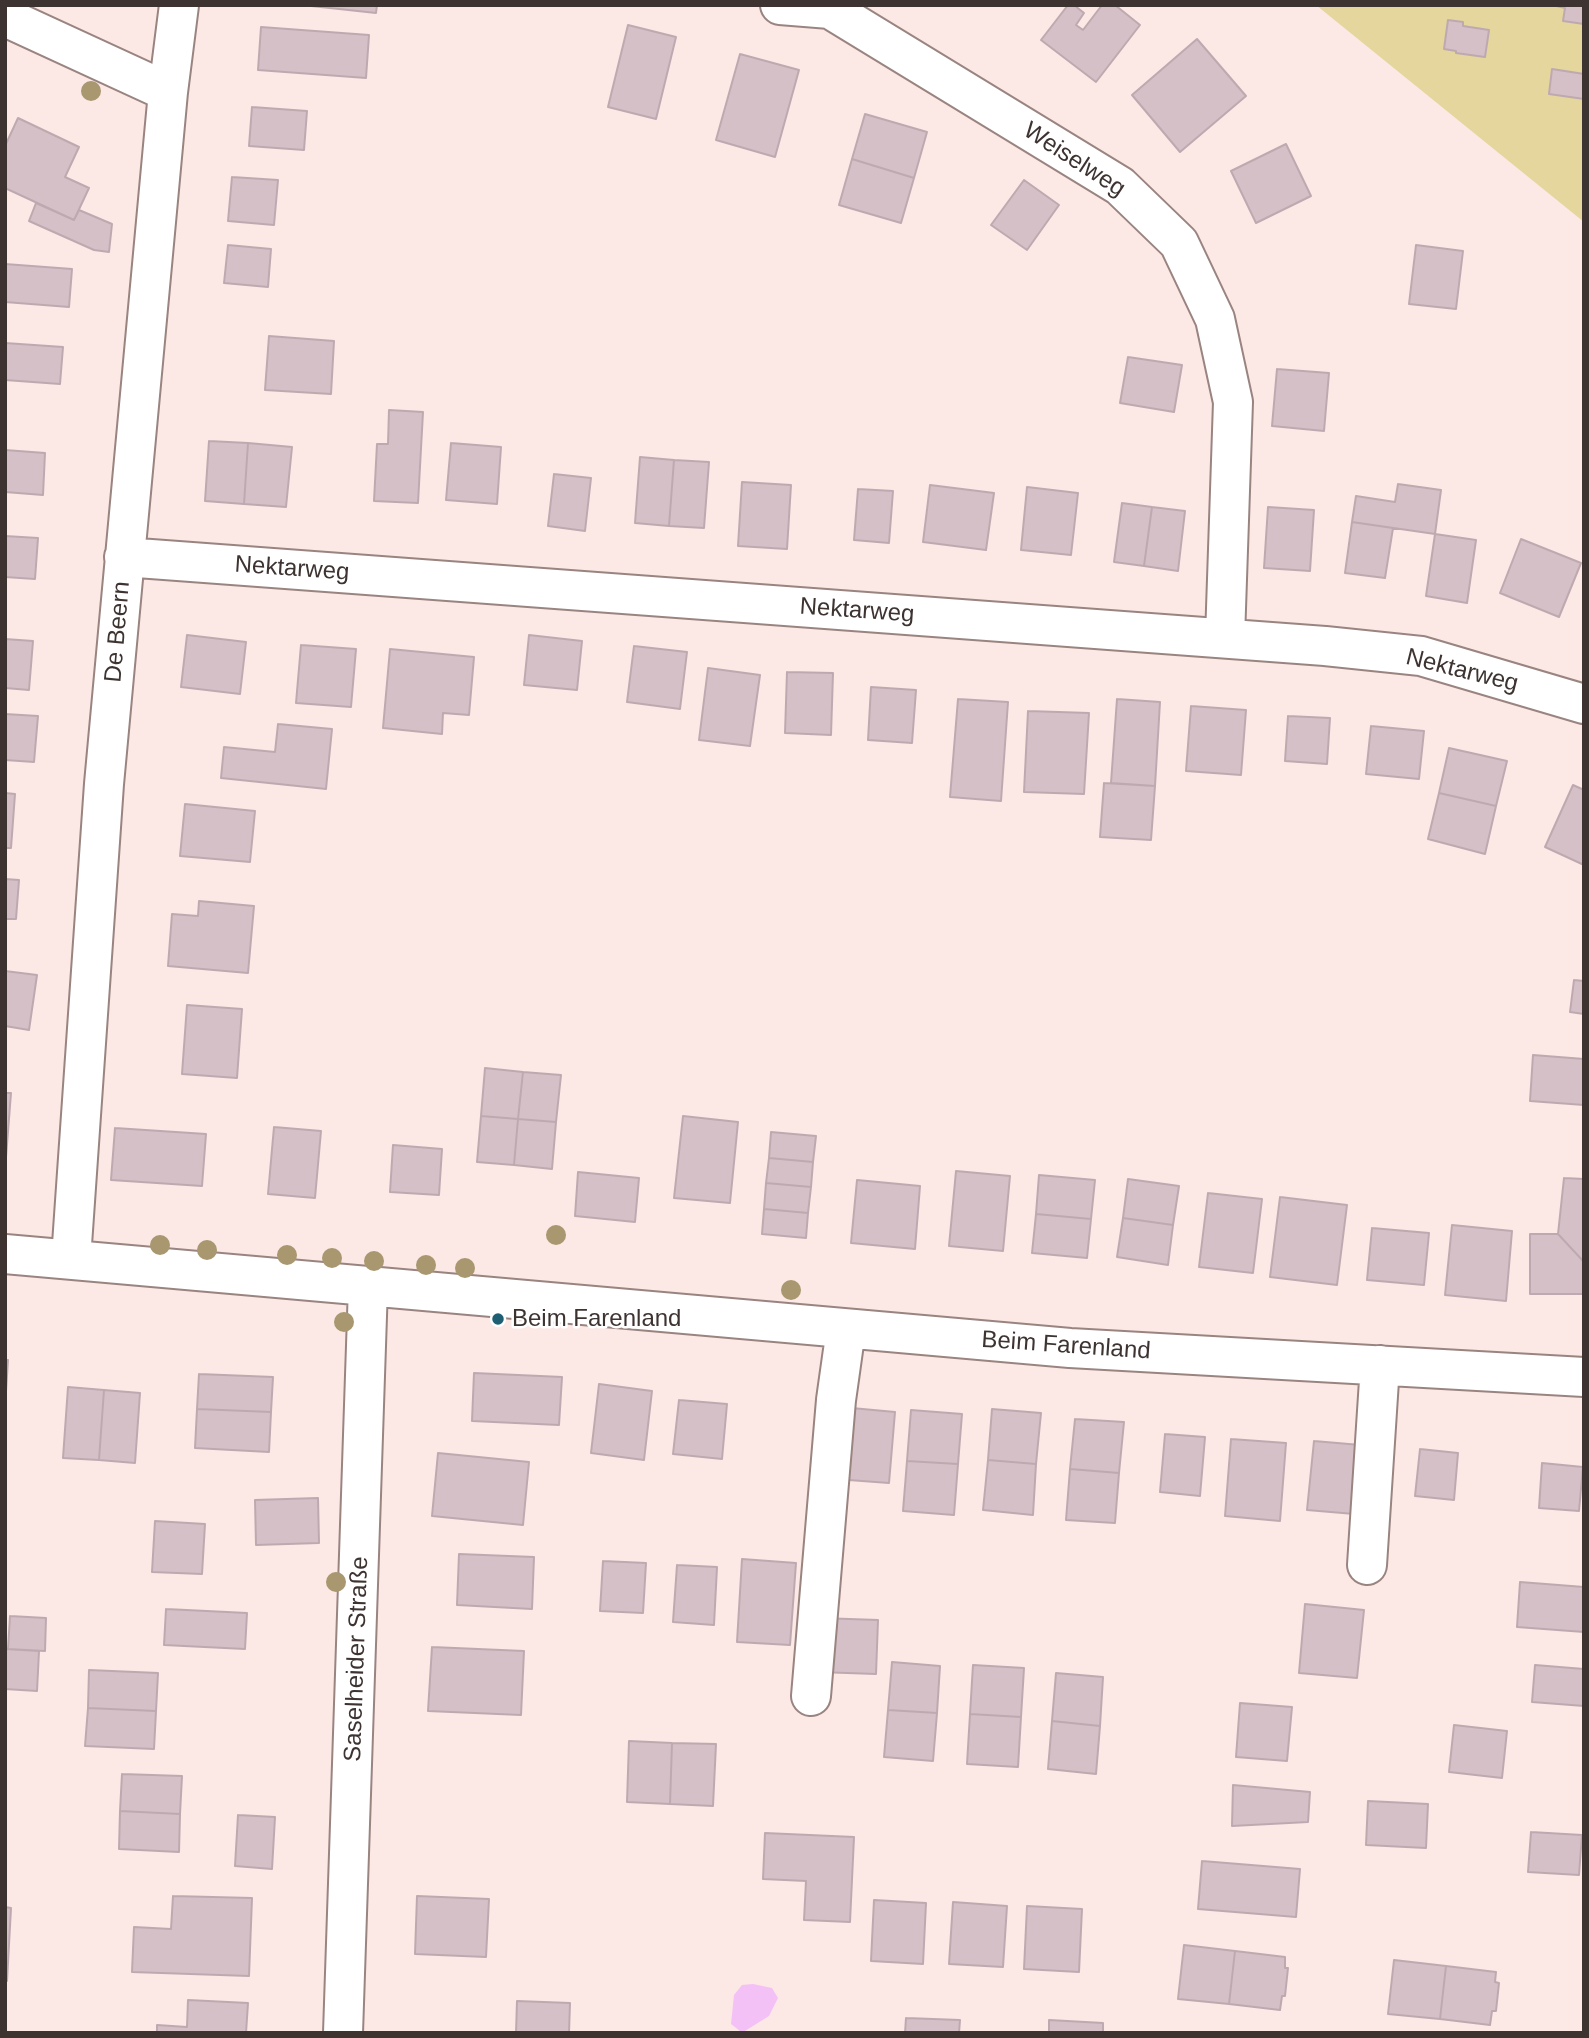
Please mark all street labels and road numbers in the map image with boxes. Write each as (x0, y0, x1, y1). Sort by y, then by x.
street label: Weiselweg (1018, 116, 1130, 204)
street label: Nektarweg (234, 551, 350, 587)
street label: De Beern (99, 580, 137, 684)
street label: Nektarweg (799, 593, 915, 629)
street label: Nektarweg (1403, 643, 1521, 699)
street label: Beim Farenland (980, 1326, 1152, 1366)
street label: Saselheider Straße (339, 1556, 375, 1762)

